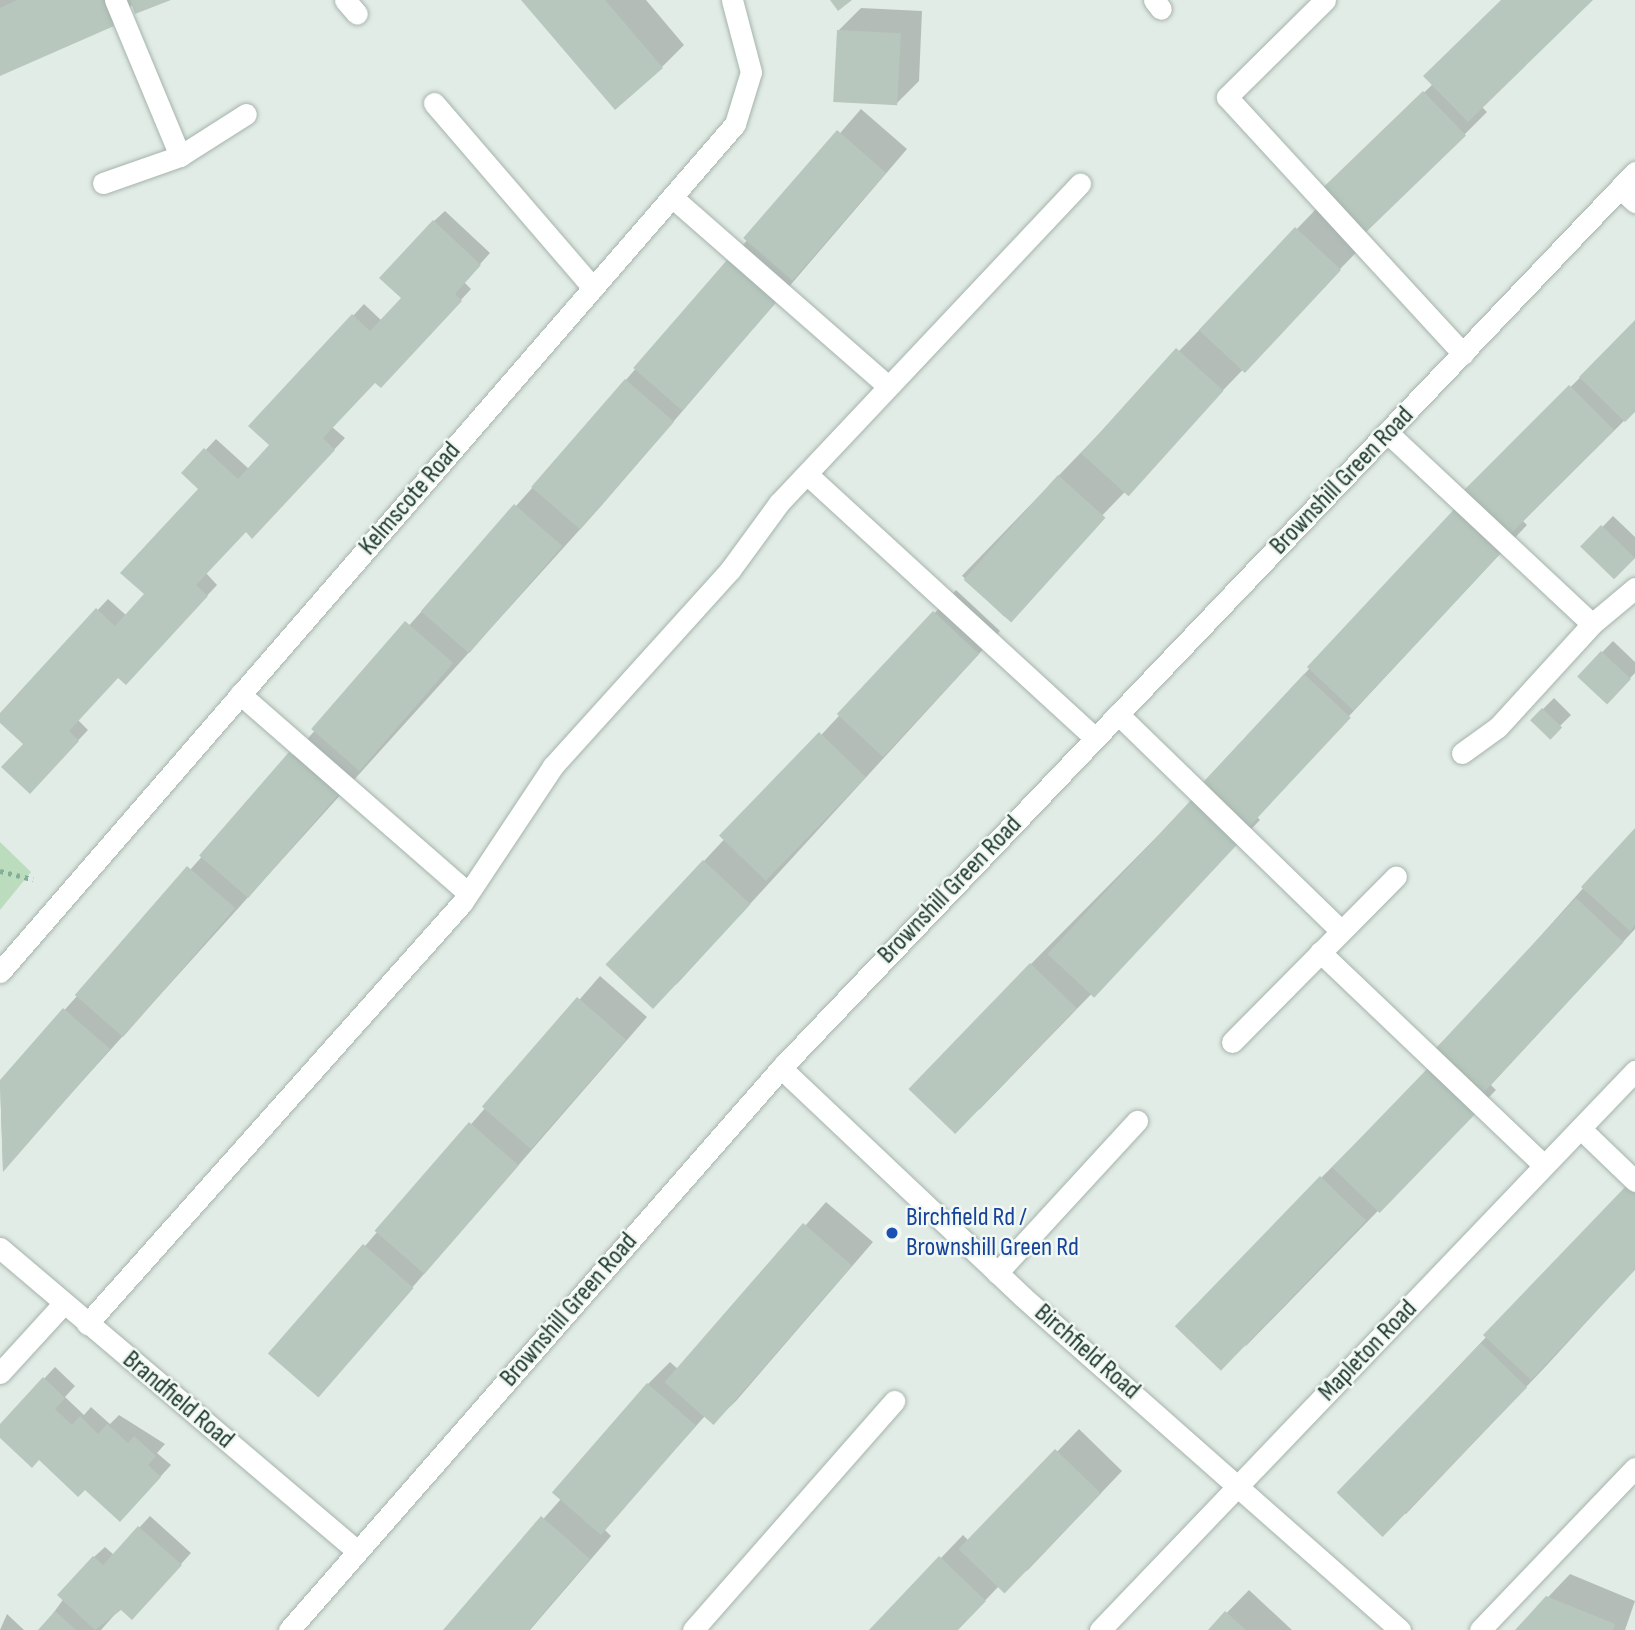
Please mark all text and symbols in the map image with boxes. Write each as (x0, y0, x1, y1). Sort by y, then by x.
street label: Brownshill Green Road (1264, 401, 1420, 561)
street label: Kelmscote Road (353, 436, 467, 562)
street label: Brownshill Green Road (872, 810, 1028, 970)
place label: Birchfield Rd / Brownshill Green Rd (906, 1202, 1079, 1264)
marker: Birchfield Rd / Brownshill Green Rd (884, 1225, 900, 1241)
street label: Brownshill Green Road (494, 1227, 644, 1393)
street label: Mapleton Road (1312, 1294, 1424, 1408)
street label: Birchfield Road (1028, 1298, 1146, 1406)
street label: Brandfield Road (116, 1344, 240, 1456)

